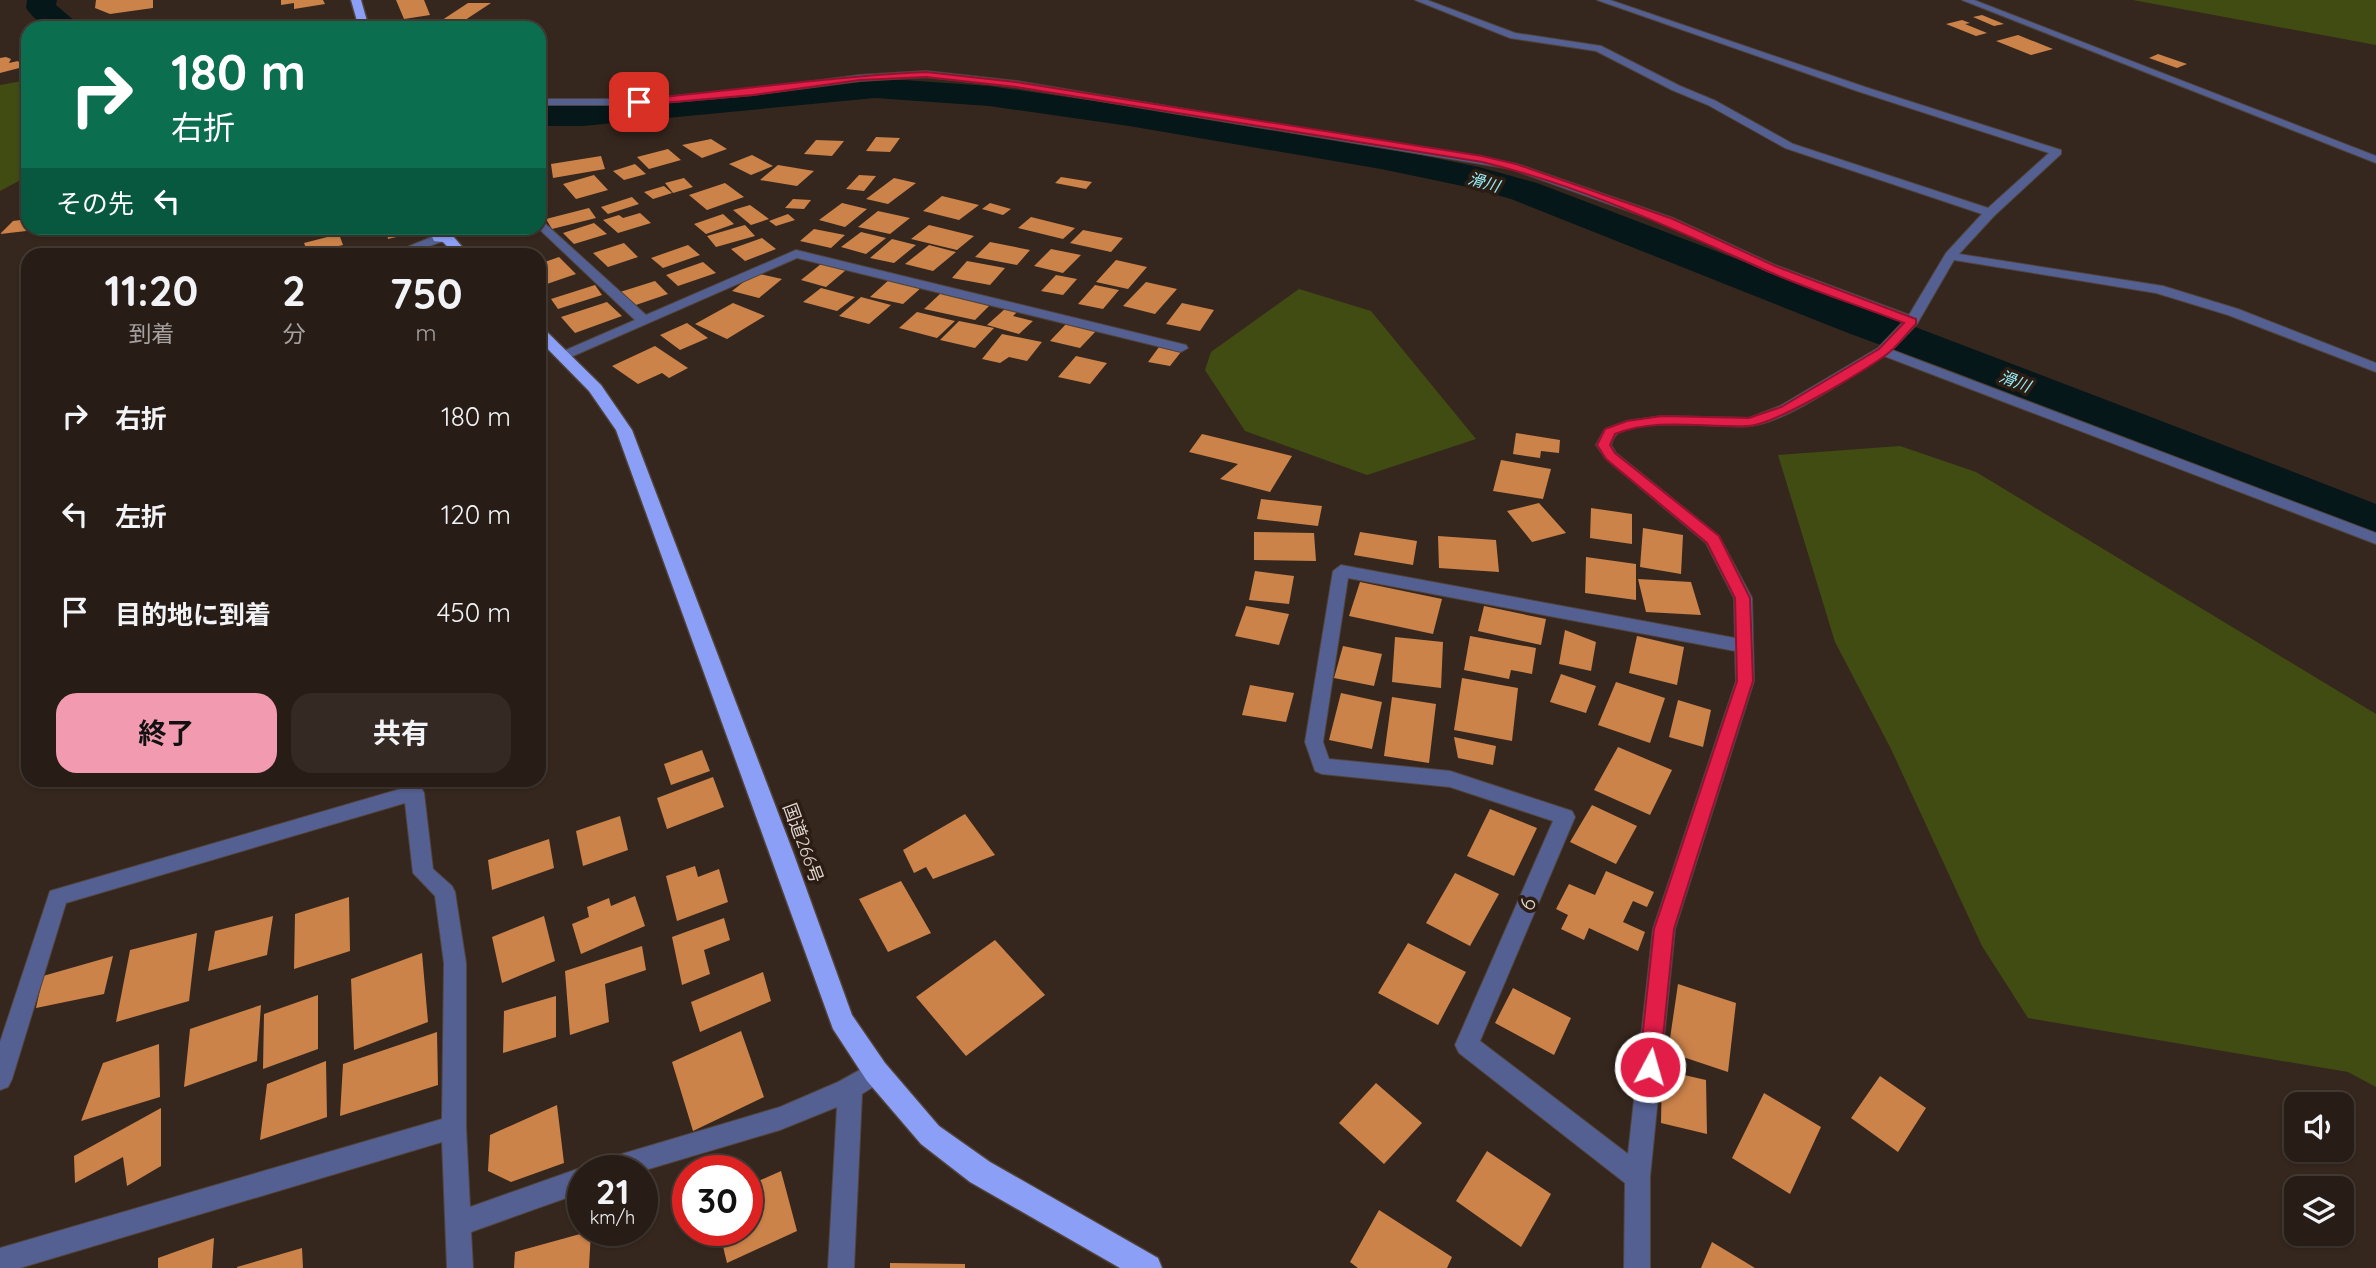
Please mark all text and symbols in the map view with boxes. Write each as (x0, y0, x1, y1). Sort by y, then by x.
text: 180 m (171, 41, 306, 102)
icon: right (56, 49, 147, 140)
pin (609, 72, 669, 132)
icon: arrive (620, 83, 658, 121)
text: 右折 (171, 107, 235, 147)
water label: 滑川 (1466, 168, 1504, 197)
icon: left (148, 182, 186, 220)
text: その先 (56, 187, 134, 220)
text: 11:20 (105, 264, 198, 317)
text: 2 (282, 264, 306, 317)
text: 750 (389, 267, 462, 320)
text: m (415, 318, 436, 347)
text: 到着 (128, 319, 174, 348)
text: 分 (282, 319, 305, 348)
water label: 滑川 (1996, 366, 2035, 397)
icon: right (56, 397, 94, 435)
text: 180 m (441, 400, 511, 433)
text: 右折 (115, 402, 167, 435)
icon: left (56, 495, 94, 533)
text: 120 m (441, 498, 511, 531)
text: 左折 (115, 500, 167, 533)
icon: arrive (56, 593, 94, 631)
text: 450 m (437, 596, 511, 629)
text: 目的地に到着 (115, 598, 271, 631)
button: 終了 (56, 693, 277, 773)
button: 共有 (291, 693, 511, 773)
street label: 国道266号 (778, 800, 829, 886)
street label: 6 (1513, 893, 1541, 914)
position arrow (1613, 1030, 1687, 1104)
map controls (2284, 1092, 2354, 1246)
button: sound (2284, 1092, 2354, 1162)
speed limit sign: 30 (672, 1155, 763, 1246)
text: 21 (596, 1169, 629, 1213)
button: layers (2284, 1176, 2354, 1246)
text: km/h (590, 1206, 635, 1229)

